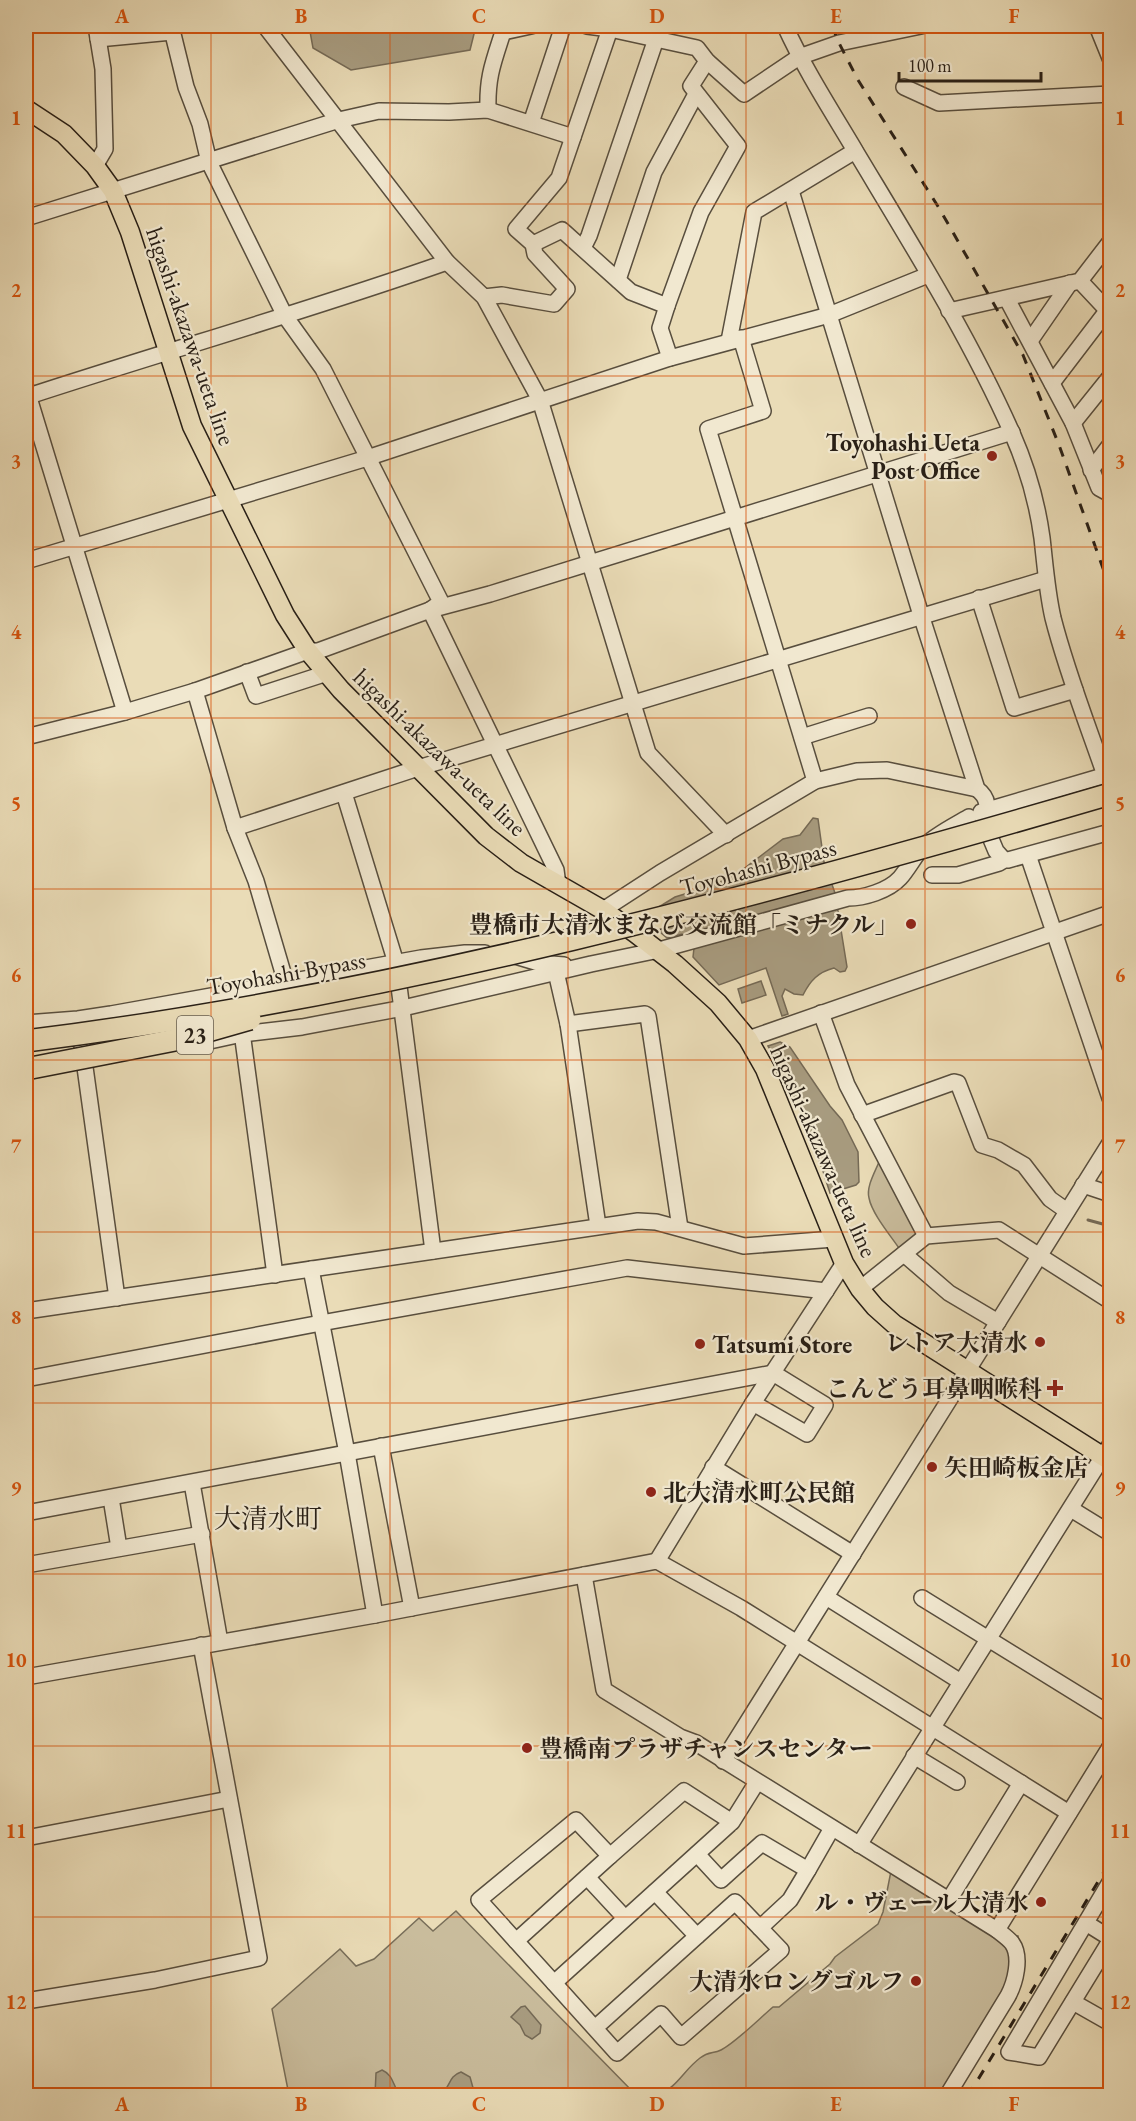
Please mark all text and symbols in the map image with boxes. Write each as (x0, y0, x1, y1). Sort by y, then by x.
text: A (114, 3, 130, 29)
text: B (295, 3, 307, 29)
text: C (472, 3, 486, 29)
text: D (649, 3, 665, 29)
text: E (830, 3, 842, 29)
text: F (1009, 3, 1020, 29)
scale bar (899, 45, 1042, 83)
text: 100 m (908, 54, 952, 77)
text: 1 (11, 105, 21, 131)
text: 1 (1115, 105, 1125, 131)
street label: higashi-akazawa-ueta line (139, 223, 243, 449)
text: 2 (11, 277, 22, 303)
text: 2 (1115, 277, 1126, 303)
place label: Toyohashi Ueta Post Office (826, 427, 980, 486)
text: 3 (11, 448, 21, 474)
text: 3 (1115, 448, 1125, 474)
marker: Toyohashi Ueta Post Office (985, 449, 999, 463)
text: 4 (11, 619, 22, 645)
text: 4 (1115, 619, 1126, 645)
street label: higashi-akazawa-ueta line (347, 661, 533, 843)
text: 5 (11, 790, 21, 816)
text: 5 (1115, 790, 1125, 816)
street label: Toyohashi Bypass (676, 831, 840, 903)
place label: 豊橋市大清水まなび交流館「ミナクル」 (469, 909, 899, 940)
marker: 豊橋市大清水まなび交流館「ミナクル」 (904, 917, 918, 931)
street label: Toyohashi Bypass (204, 944, 368, 1002)
text: 6 (11, 962, 22, 988)
text: 6 (1115, 962, 1126, 988)
road number: 23 (177, 1016, 213, 1054)
street label: higashi-akazawa-ueta line (763, 1040, 885, 1262)
text: 7 (11, 1133, 22, 1159)
text: 7 (1115, 1133, 1126, 1159)
text: 8 (11, 1304, 21, 1330)
text: 8 (1115, 1304, 1125, 1330)
place label: レトア大清水 (885, 1327, 1028, 1358)
place label: Tatsumi Store (712, 1329, 852, 1360)
marker: レトア大清水 (1033, 1335, 1047, 1349)
marker: Tatsumi Store (693, 1337, 707, 1351)
place label: こんどう耳鼻咽喉科 (826, 1373, 1042, 1404)
marker: こんどう耳鼻咽喉科 (1046, 1379, 1064, 1397)
place label: 矢田崎板金店 (944, 1452, 1088, 1483)
marker: 矢田崎板金店 (925, 1460, 939, 1474)
text: 9 (11, 1475, 22, 1501)
text: 9 (1115, 1475, 1126, 1501)
place label: 北大清水町公民館 (663, 1477, 855, 1508)
marker: 北大清水町公民館 (644, 1485, 658, 1499)
district label: 大清水町 (214, 1501, 322, 1536)
text: 10 (5, 1647, 27, 1673)
text: 10 (1109, 1647, 1131, 1673)
place label: 豊橋南プラザチャンスセンター (539, 1733, 873, 1764)
marker: 豊橋南プラザチャンスセンター (520, 1741, 534, 1755)
text: 11 (5, 1818, 27, 1844)
text: 11 (1109, 1818, 1131, 1844)
place label: ル・ヴェール大清水 (814, 1887, 1029, 1918)
marker: ル・ヴェール大清水 (1034, 1895, 1048, 1909)
place label: 大清水ロングゴルフ (689, 1966, 904, 1997)
marker: 大清水ロングゴルフ (909, 1974, 923, 1988)
text: 12 (5, 1989, 27, 2015)
text: 12 (1109, 1989, 1131, 2015)
text: A (114, 2091, 130, 2117)
text: B (295, 2091, 307, 2117)
text: C (472, 2091, 486, 2117)
text: D (649, 2091, 665, 2117)
text: E (830, 2091, 842, 2117)
text: F (1009, 2091, 1020, 2117)

